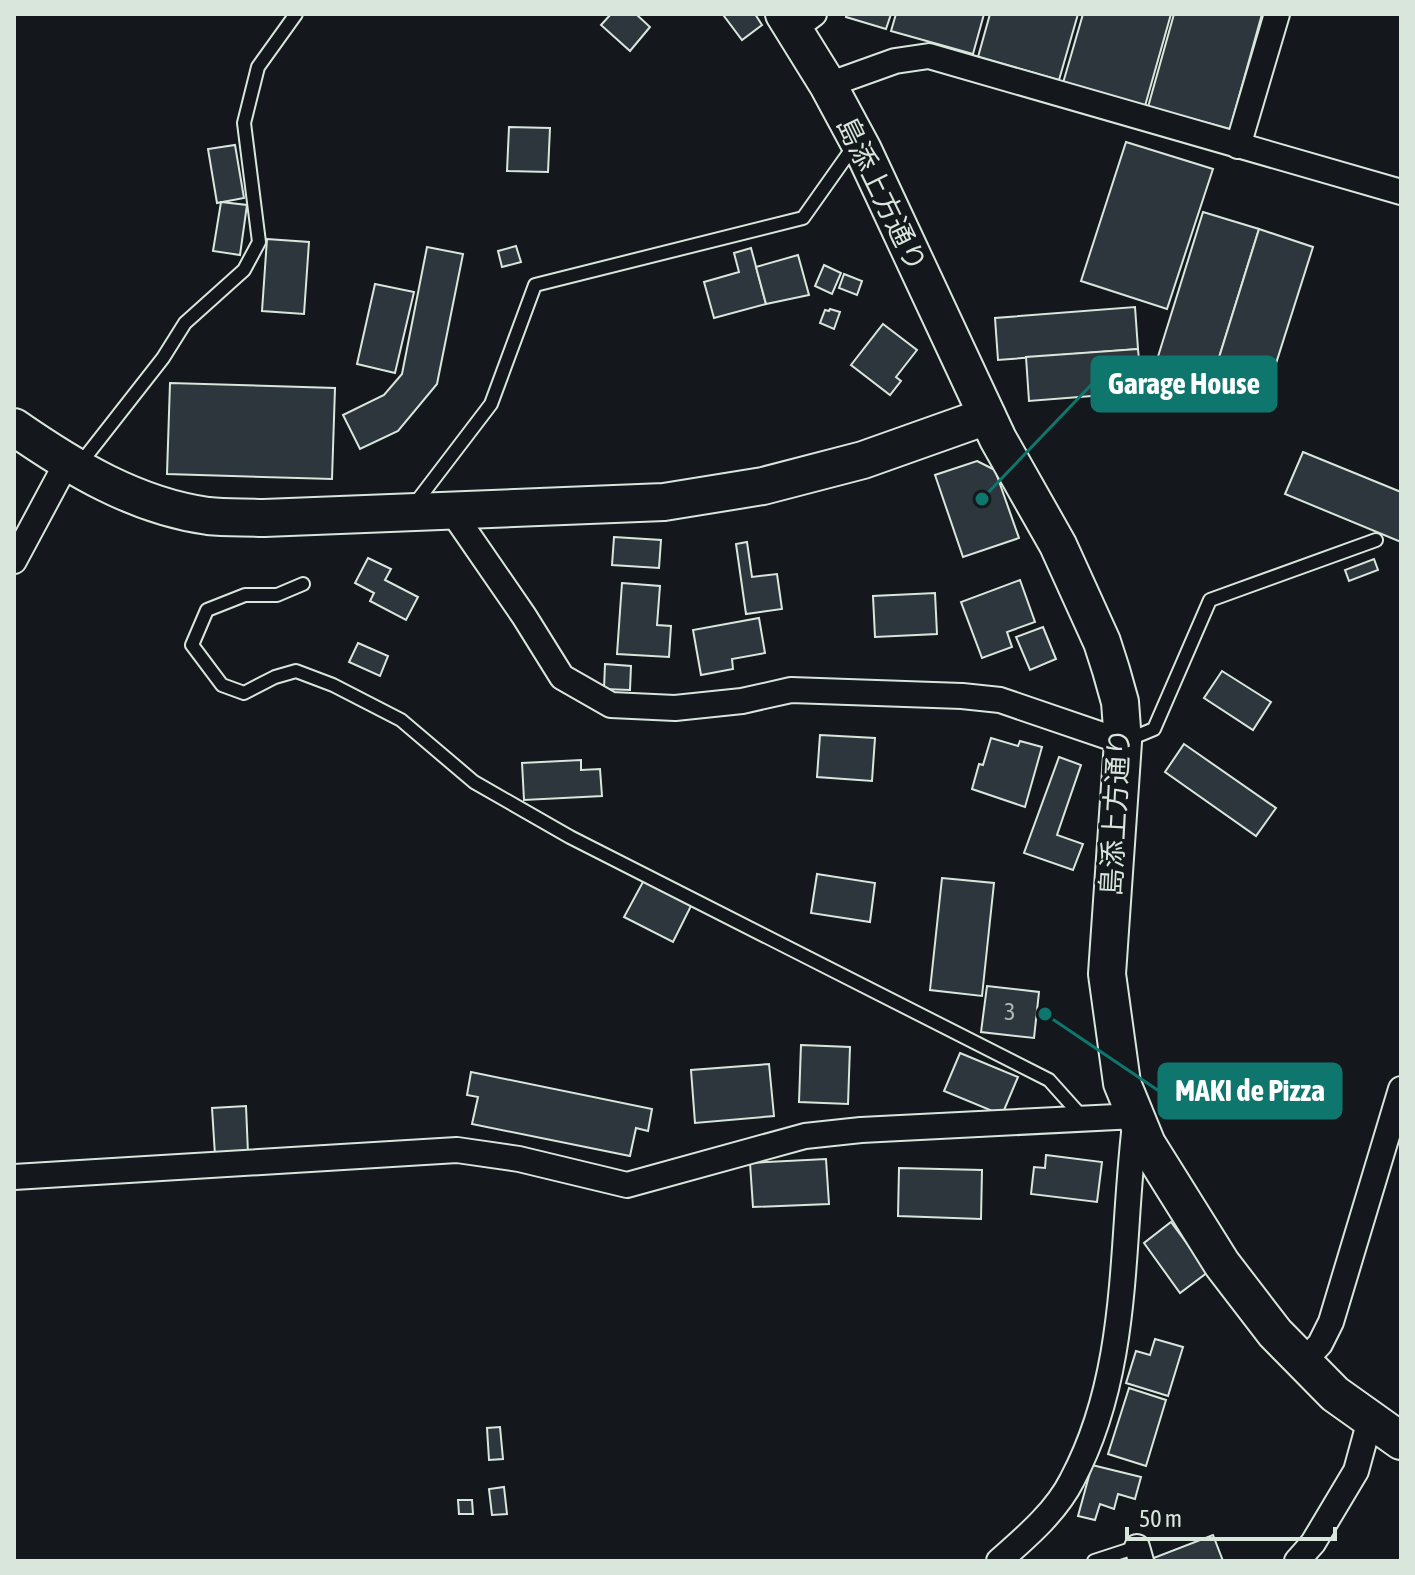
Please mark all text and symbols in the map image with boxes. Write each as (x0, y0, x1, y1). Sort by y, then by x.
street label: 島添上方通り (831, 111, 933, 277)
callout: Garage House (1092, 357, 1276, 411)
text: Garage House (1108, 366, 1260, 400)
street label: 島添上方通り (1095, 727, 1135, 897)
house number: 3 (1004, 998, 1016, 1025)
callout: MAKI de Pizza (1159, 1064, 1341, 1118)
text: MAKI de Pizza (1175, 1073, 1325, 1107)
scale bar (1127, 1491, 1335, 1541)
text: 50 m (1139, 1505, 1182, 1532)

